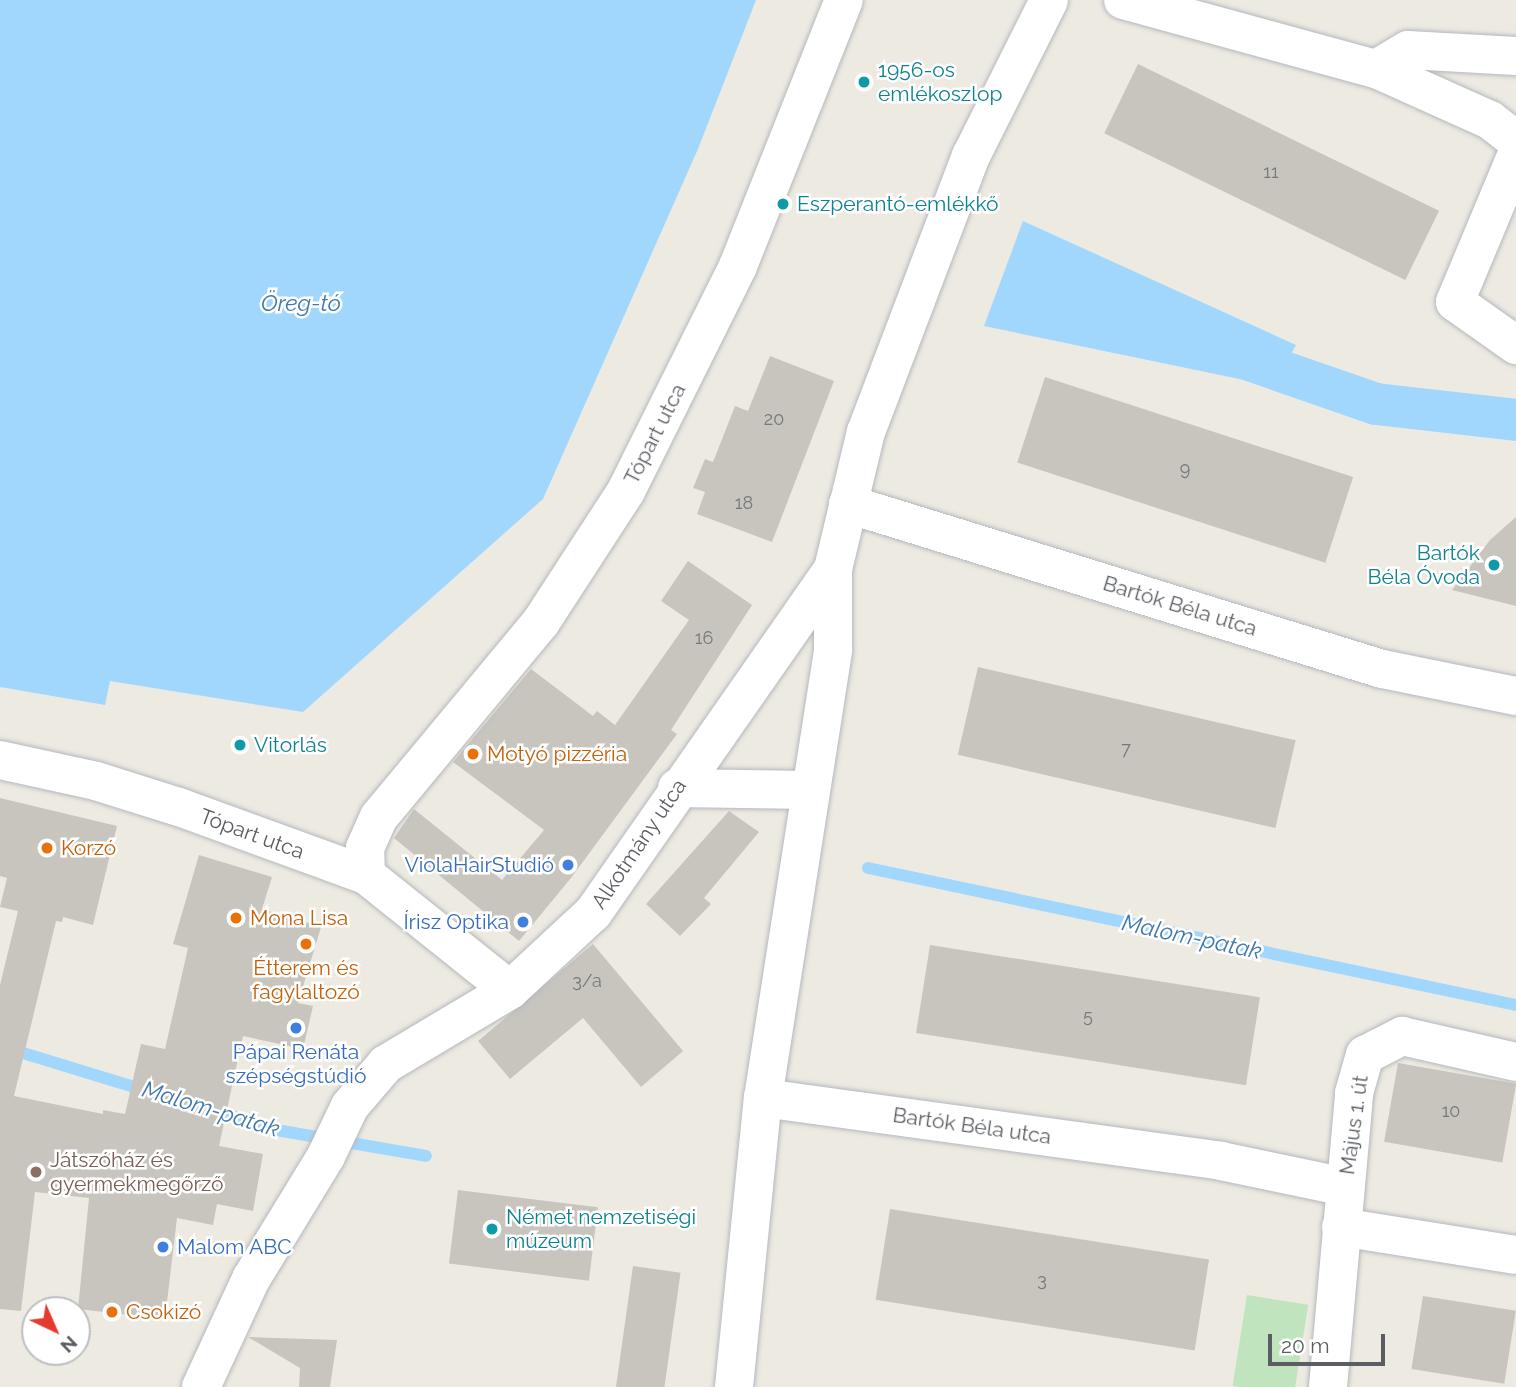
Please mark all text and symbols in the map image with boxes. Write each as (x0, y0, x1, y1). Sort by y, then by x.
place label: 1956-os emlékoszlop (878, 57, 1002, 107)
marker: 1956-os emlékoszlop (856, 74, 872, 90)
house number: 11 (1263, 161, 1279, 183)
place label: Eszperantó-emlékkő (797, 191, 998, 217)
marker: Eszperantó-emlékkő (775, 196, 791, 212)
water label: Öreg-tó (261, 289, 341, 317)
street label: Tópart utca (619, 380, 691, 488)
house number: 20 (764, 408, 784, 430)
house number: 9 (1180, 458, 1190, 480)
house number: 18 (735, 492, 753, 514)
place label: Bartók Béla Óvoda (1368, 540, 1480, 590)
marker: Bartók Béla Óvoda (1486, 557, 1502, 573)
street label: Bartók Béla utca (1100, 571, 1260, 641)
house number: 16 (695, 627, 713, 649)
place label: Vitorlás (254, 732, 327, 758)
marker: Vitorlás (232, 737, 248, 753)
house number: 7 (1121, 738, 1131, 760)
place label: Motyó pizzéria (487, 741, 627, 767)
marker: Motyó pizzéria (465, 746, 481, 762)
street label: Alkotmány utca (586, 774, 692, 914)
street label: Tópart utca (196, 803, 308, 865)
place label: Korzó (61, 835, 116, 861)
marker: Korzó (39, 840, 55, 856)
place label: ViolaHairStudió (405, 852, 554, 878)
marker: ViolaHairStudió (560, 857, 576, 873)
place label: Mona Lisa (250, 905, 348, 931)
place label: Írisz Optika (403, 909, 509, 935)
water label: Malom-patak (1120, 909, 1264, 965)
marker: Mona Lisa (228, 910, 244, 926)
marker: Írisz Optika (515, 914, 531, 930)
marker: Étterem és fagylaltozó (298, 936, 314, 952)
place label: Étterem és fagylaltozó (252, 955, 360, 1005)
house number: 3/a (572, 970, 602, 992)
house number: 5 (1083, 1005, 1093, 1027)
marker: Pápai Renáta szépségstúdió (288, 1020, 304, 1036)
place label: Pápai Renáta szépségstúdió (226, 1039, 366, 1089)
street label: Május 1. út (1335, 1074, 1373, 1176)
water label: Malom-patak (139, 1075, 283, 1143)
house number: 10 (1442, 1100, 1460, 1122)
street label: Bartók Béla utca (891, 1102, 1053, 1150)
place label: Játszóház és gyermekmegőrző (50, 1147, 223, 1197)
marker: Játszóház és gyermekmegőrző (28, 1164, 44, 1180)
place label: Német nemzetiségi múzeum (506, 1204, 696, 1254)
marker: Német nemzetiségi múzeum (484, 1221, 500, 1237)
place label: Malom ABC (177, 1234, 292, 1260)
marker: Malom ABC (155, 1239, 171, 1255)
house number: 3 (1037, 1269, 1047, 1291)
north arrow (21, 1296, 91, 1366)
place label: Csokizó (126, 1299, 201, 1325)
marker: Csokizó (104, 1304, 120, 1320)
scale bar (1271, 1320, 1388, 1364)
text: N (56, 1332, 82, 1358)
text: 20 m (1281, 1333, 1329, 1358)

